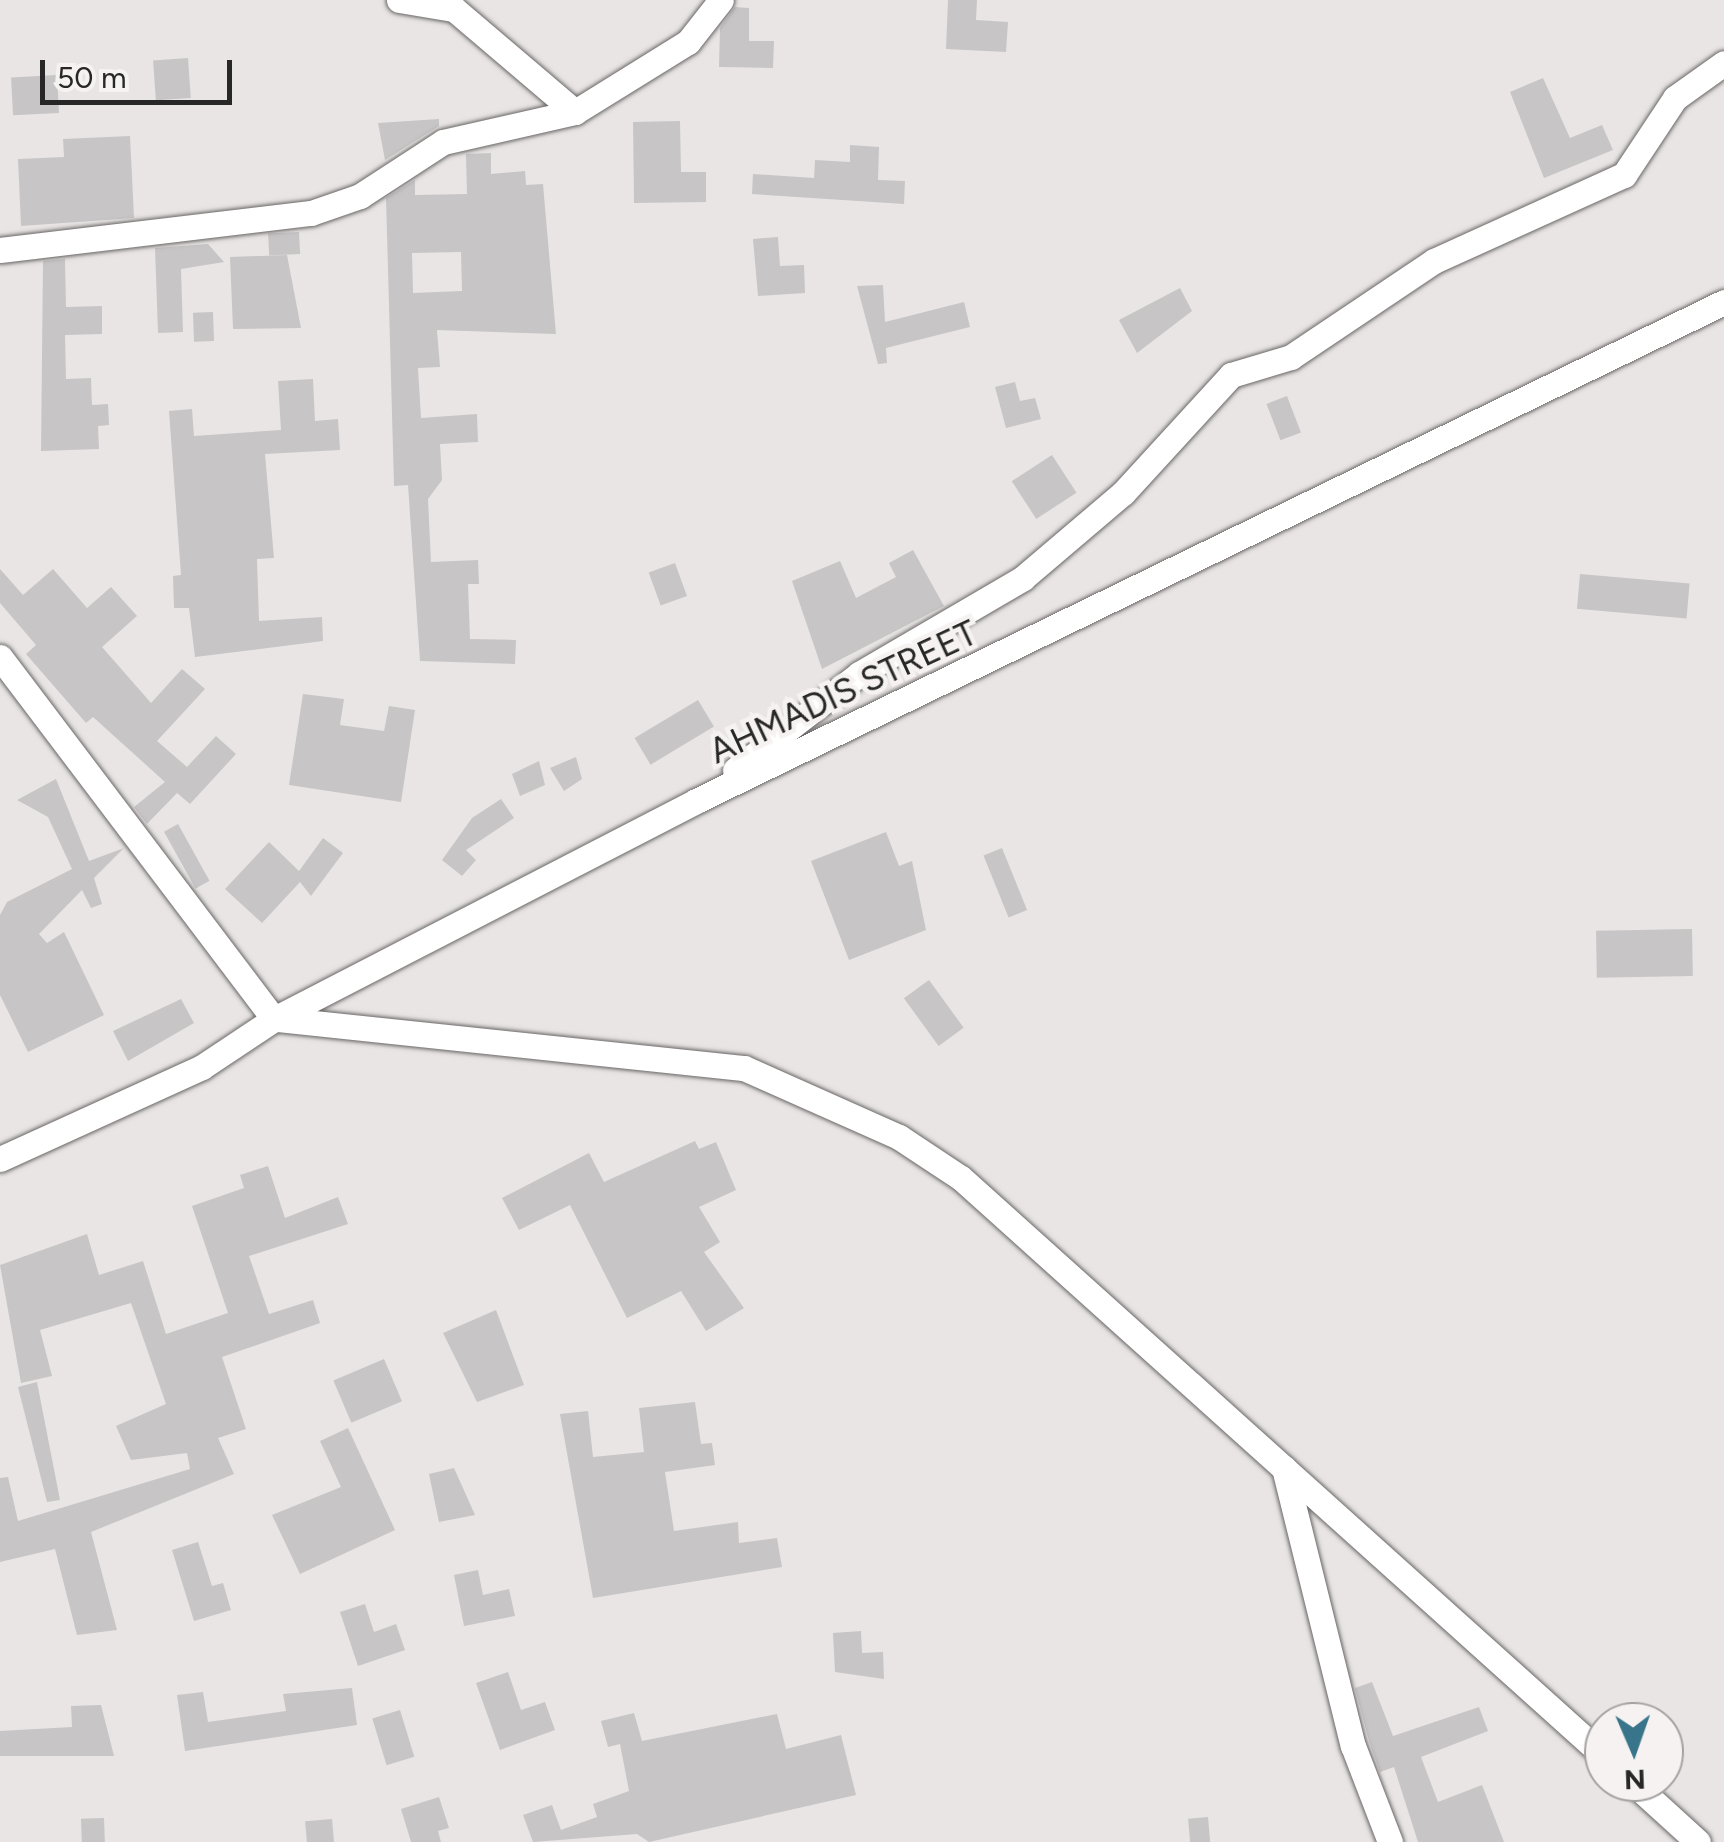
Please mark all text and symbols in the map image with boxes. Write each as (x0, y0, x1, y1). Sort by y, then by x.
scale bar (45, 40, 238, 102)
text: 50 m (57, 59, 126, 96)
street label: AHMADIS STREET (702, 612, 984, 772)
north arrow (1584, 1702, 1684, 1802)
text: N (1624, 1763, 1646, 1797)

